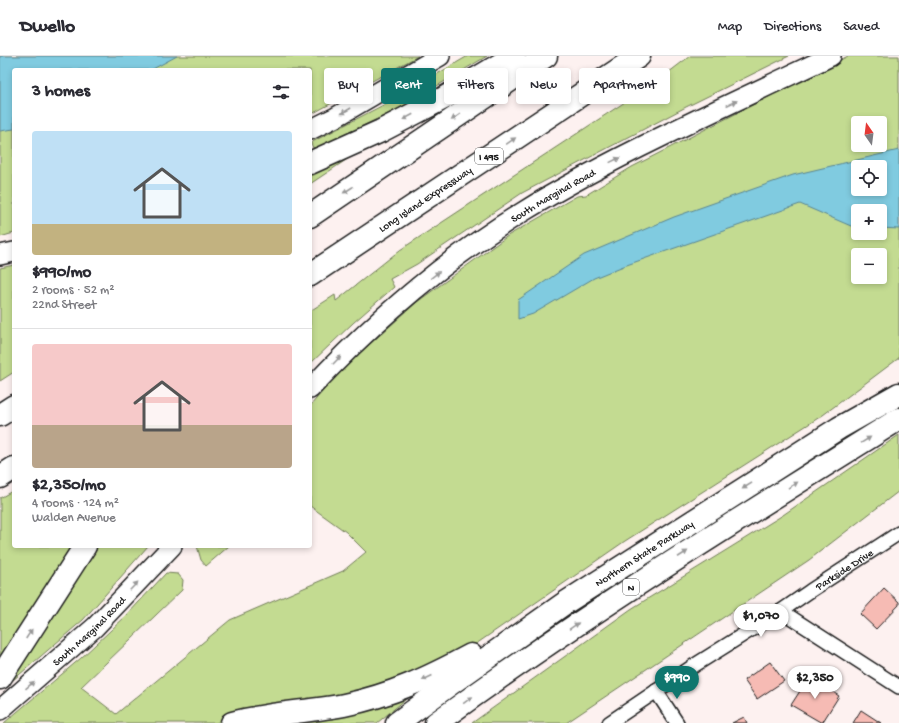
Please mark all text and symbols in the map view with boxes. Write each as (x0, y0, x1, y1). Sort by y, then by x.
text: Dwello (20, 16, 75, 39)
text: Map (718, 19, 742, 36)
text: Directions (764, 19, 821, 36)
text: Saved (843, 19, 879, 36)
chip: Buy (324, 68, 373, 104)
chip: Rent (381, 68, 436, 104)
chip: Filters (444, 68, 508, 104)
chip: New (516, 68, 571, 104)
chip: Apartment (579, 68, 670, 104)
icon: filters (270, 81, 292, 103)
text: 3 homes (32, 82, 90, 102)
one-way arrow (726, 100, 737, 106)
one-way arrow (340, 108, 352, 115)
one-way arrow (451, 113, 461, 121)
one-way arrow (402, 114, 413, 120)
north arrow (851, 116, 887, 152)
map controls (851, 116, 887, 284)
one-way arrow (506, 138, 517, 145)
road number: I 495 (475, 148, 503, 164)
icon: home (126, 157, 198, 229)
one-way arrow (609, 157, 621, 163)
button: locate (851, 160, 887, 196)
street label: Long Island Expressway (377, 165, 475, 235)
street label: South Marginal Road (509, 167, 599, 226)
one-way arrow (343, 187, 354, 194)
button: + (851, 204, 887, 240)
button: − (851, 248, 887, 284)
text: $990/mo (32, 263, 91, 283)
one-way arrow (429, 270, 440, 279)
text: 2 rooms · 52 m² (32, 283, 114, 298)
text: 22nd Street (32, 298, 96, 313)
one-way arrow (332, 355, 342, 365)
icon: home (126, 370, 198, 442)
one-way arrow (861, 436, 871, 444)
text: $2,350/mo (32, 476, 106, 496)
one-way arrow (788, 481, 798, 489)
one-way arrow (741, 483, 753, 490)
text: 4 rooms · 124 m² (32, 496, 119, 511)
text: Walden Avenue (32, 511, 116, 526)
street label: Northern State Parkway (593, 515, 695, 589)
street label: Parkside Drive (813, 547, 876, 594)
one-way arrow (678, 550, 688, 558)
road number: N (623, 579, 639, 595)
one-way arrow (130, 581, 139, 591)
street label: South Marginal Road (51, 594, 130, 669)
pin: $1,070 (728, 604, 794, 638)
text: $1,070 (743, 609, 779, 624)
one-way arrow (569, 622, 580, 630)
one-way arrow (25, 628, 32, 640)
pin: $990 (653, 666, 701, 700)
pin: $2,350 (782, 666, 848, 700)
text: $990 (664, 671, 690, 686)
text: $2,350 (796, 671, 834, 686)
one-way arrow (421, 675, 432, 681)
one-way arrow (24, 680, 35, 689)
one-way arrow (462, 696, 473, 704)

